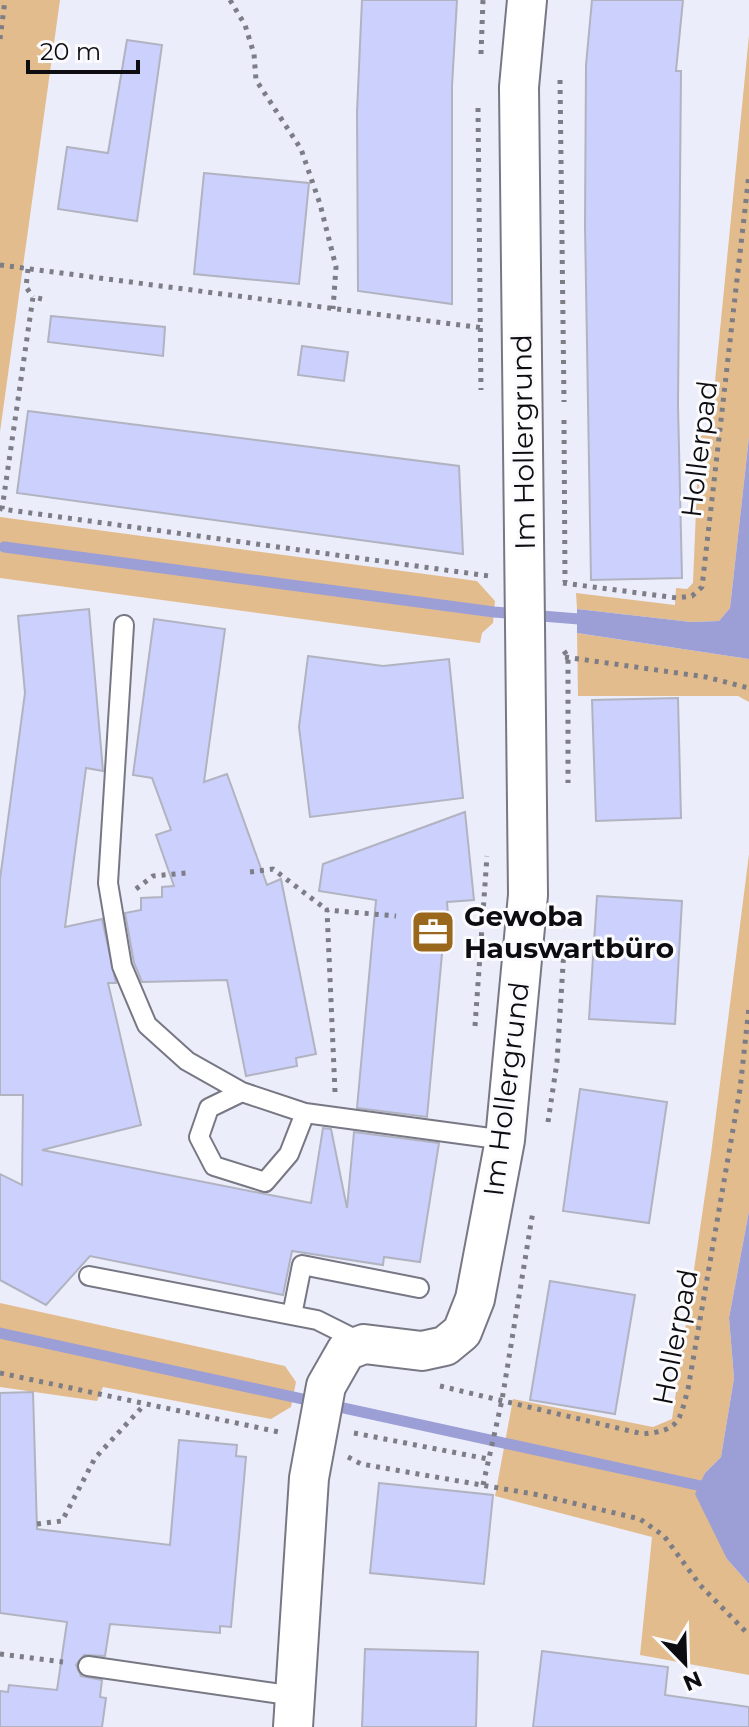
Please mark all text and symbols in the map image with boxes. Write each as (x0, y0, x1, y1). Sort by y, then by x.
scale bar (28, 24, 138, 74)
text: 20 m (40, 37, 101, 66)
street label: Im Hollergrund (504, 334, 542, 550)
street label: Hollerpad (674, 379, 724, 519)
place label: Gewoba Hauswartbüro (464, 899, 674, 965)
office icon: Gewoba Hauswartbüro (409, 908, 457, 956)
street label: Im Hollergrund (476, 980, 536, 1198)
street label: Hollerpad (645, 1266, 705, 1408)
north arrow (645, 1623, 725, 1703)
text: N (679, 1665, 706, 1697)

